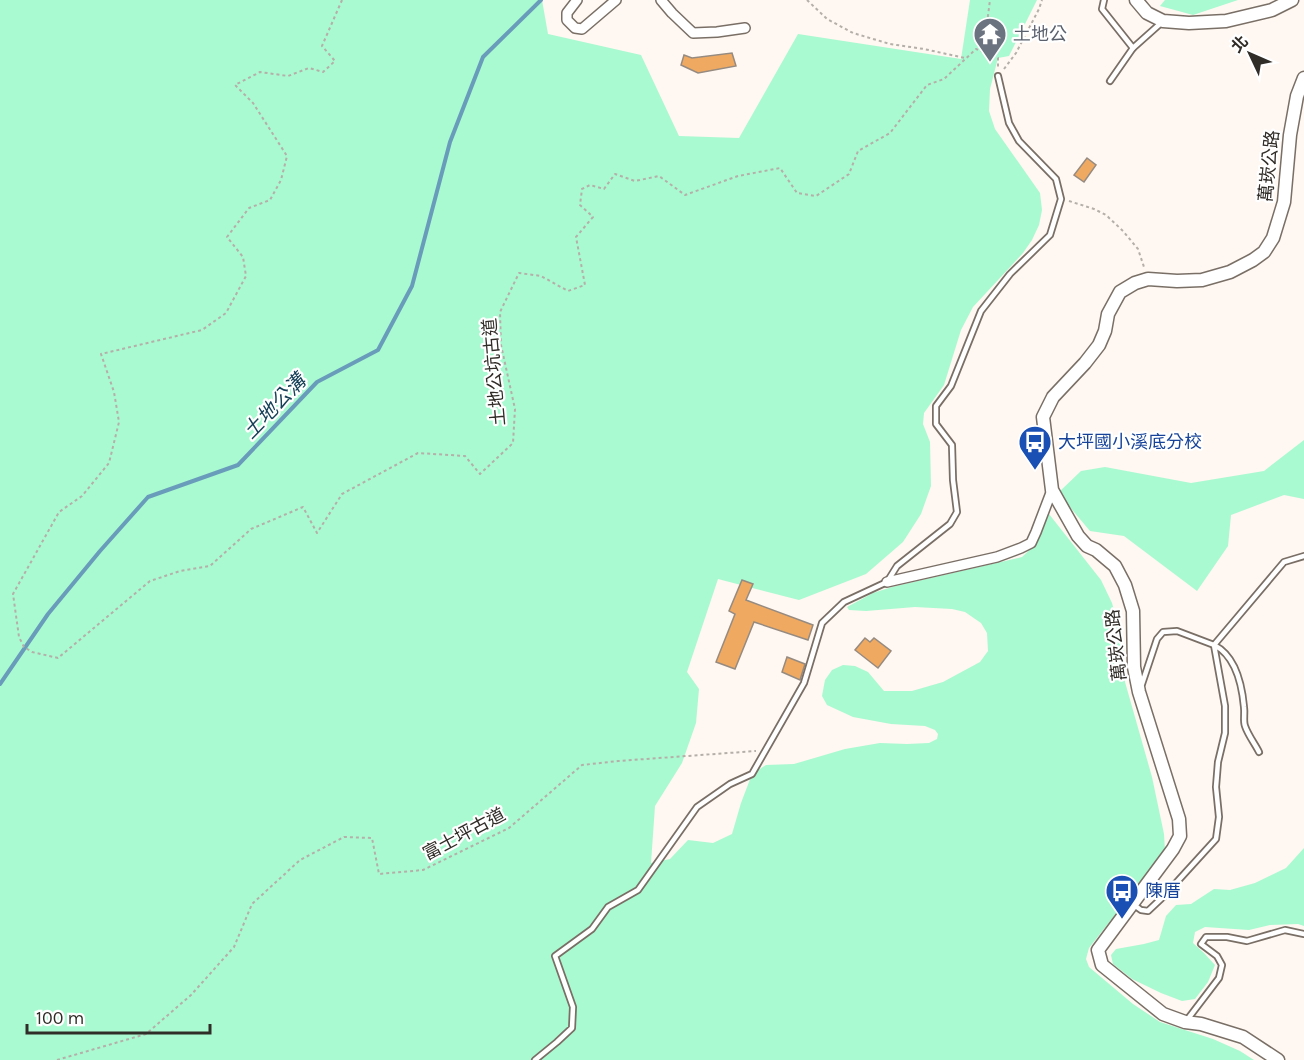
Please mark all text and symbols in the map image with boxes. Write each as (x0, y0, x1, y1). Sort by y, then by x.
temple icon: 土地公 (972, 16, 1008, 63)
place label: 土地公 (1013, 23, 1067, 45)
north arrow (1220, 24, 1280, 84)
text: 北 (1227, 32, 1252, 56)
street label: 萬崁公路 (1254, 129, 1284, 203)
street label: 土地公坑古道 (478, 317, 510, 427)
water label: 土地公溝 (238, 367, 313, 443)
bus stop icon: 大坪國小溪底分校 (1017, 424, 1053, 471)
place label: 大坪國小溪底分校 (1058, 431, 1202, 453)
street label: 萬崁公路 (1101, 608, 1131, 682)
street label: 富士坪古道 (419, 803, 509, 865)
bus stop icon: 陳厝 (1104, 873, 1140, 920)
place label: 陳厝 (1145, 880, 1181, 902)
scale bar (27, 997, 210, 1035)
text: 100 m (36, 1007, 84, 1029)

